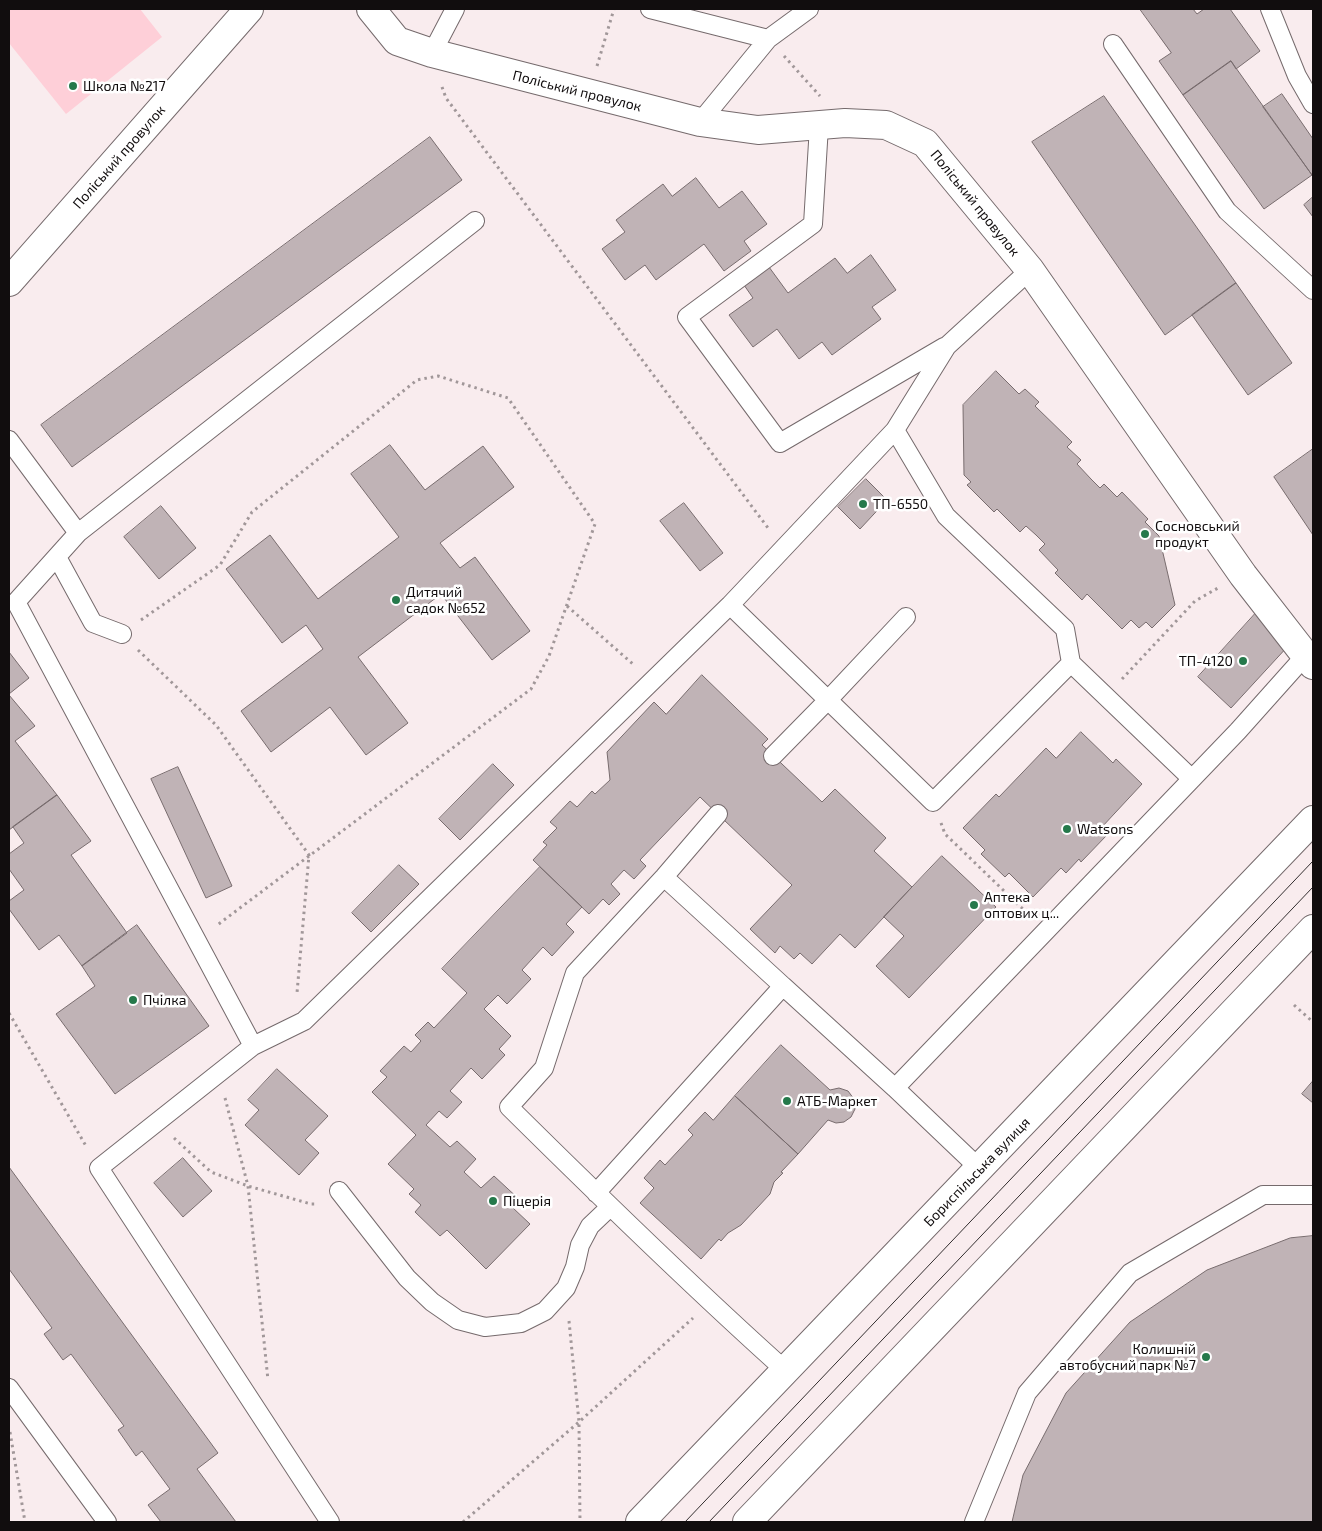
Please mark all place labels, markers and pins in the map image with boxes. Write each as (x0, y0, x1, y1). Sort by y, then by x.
place label: Школа №217 (83, 78, 166, 94)
marker: Школа №217 (67, 80, 79, 92)
place label: ТП-6550 (873, 496, 928, 512)
marker: ТП-6550 (857, 498, 869, 510)
place label: Сосновський продукт (1155, 518, 1240, 550)
marker: Сосновський продукт (1139, 528, 1151, 540)
place label: Дитячий садок №652 (406, 584, 486, 616)
marker: Дитячий садок №652 (390, 594, 402, 606)
place label: ТП-4120 (1179, 653, 1233, 669)
marker: ТП-4120 (1237, 655, 1249, 667)
place label: Watsons (1077, 821, 1133, 837)
marker: Watsons (1061, 823, 1073, 835)
place label: Аптека оптових ц... (984, 889, 1059, 922)
marker: Аптека оптових ц... (968, 899, 980, 911)
place label: Пчілка (143, 992, 186, 1008)
marker: Пчілка (127, 994, 139, 1006)
place label: АТБ-Маркет (797, 1093, 877, 1109)
marker: АТБ-Маркет (781, 1095, 793, 1107)
place label: Піцерія (503, 1193, 551, 1209)
marker: Піцерія (487, 1195, 499, 1207)
place label: Колишній автобусний парк №7 (1059, 1341, 1196, 1374)
marker: Колишній автобусний парк №7 (1200, 1351, 1212, 1363)

